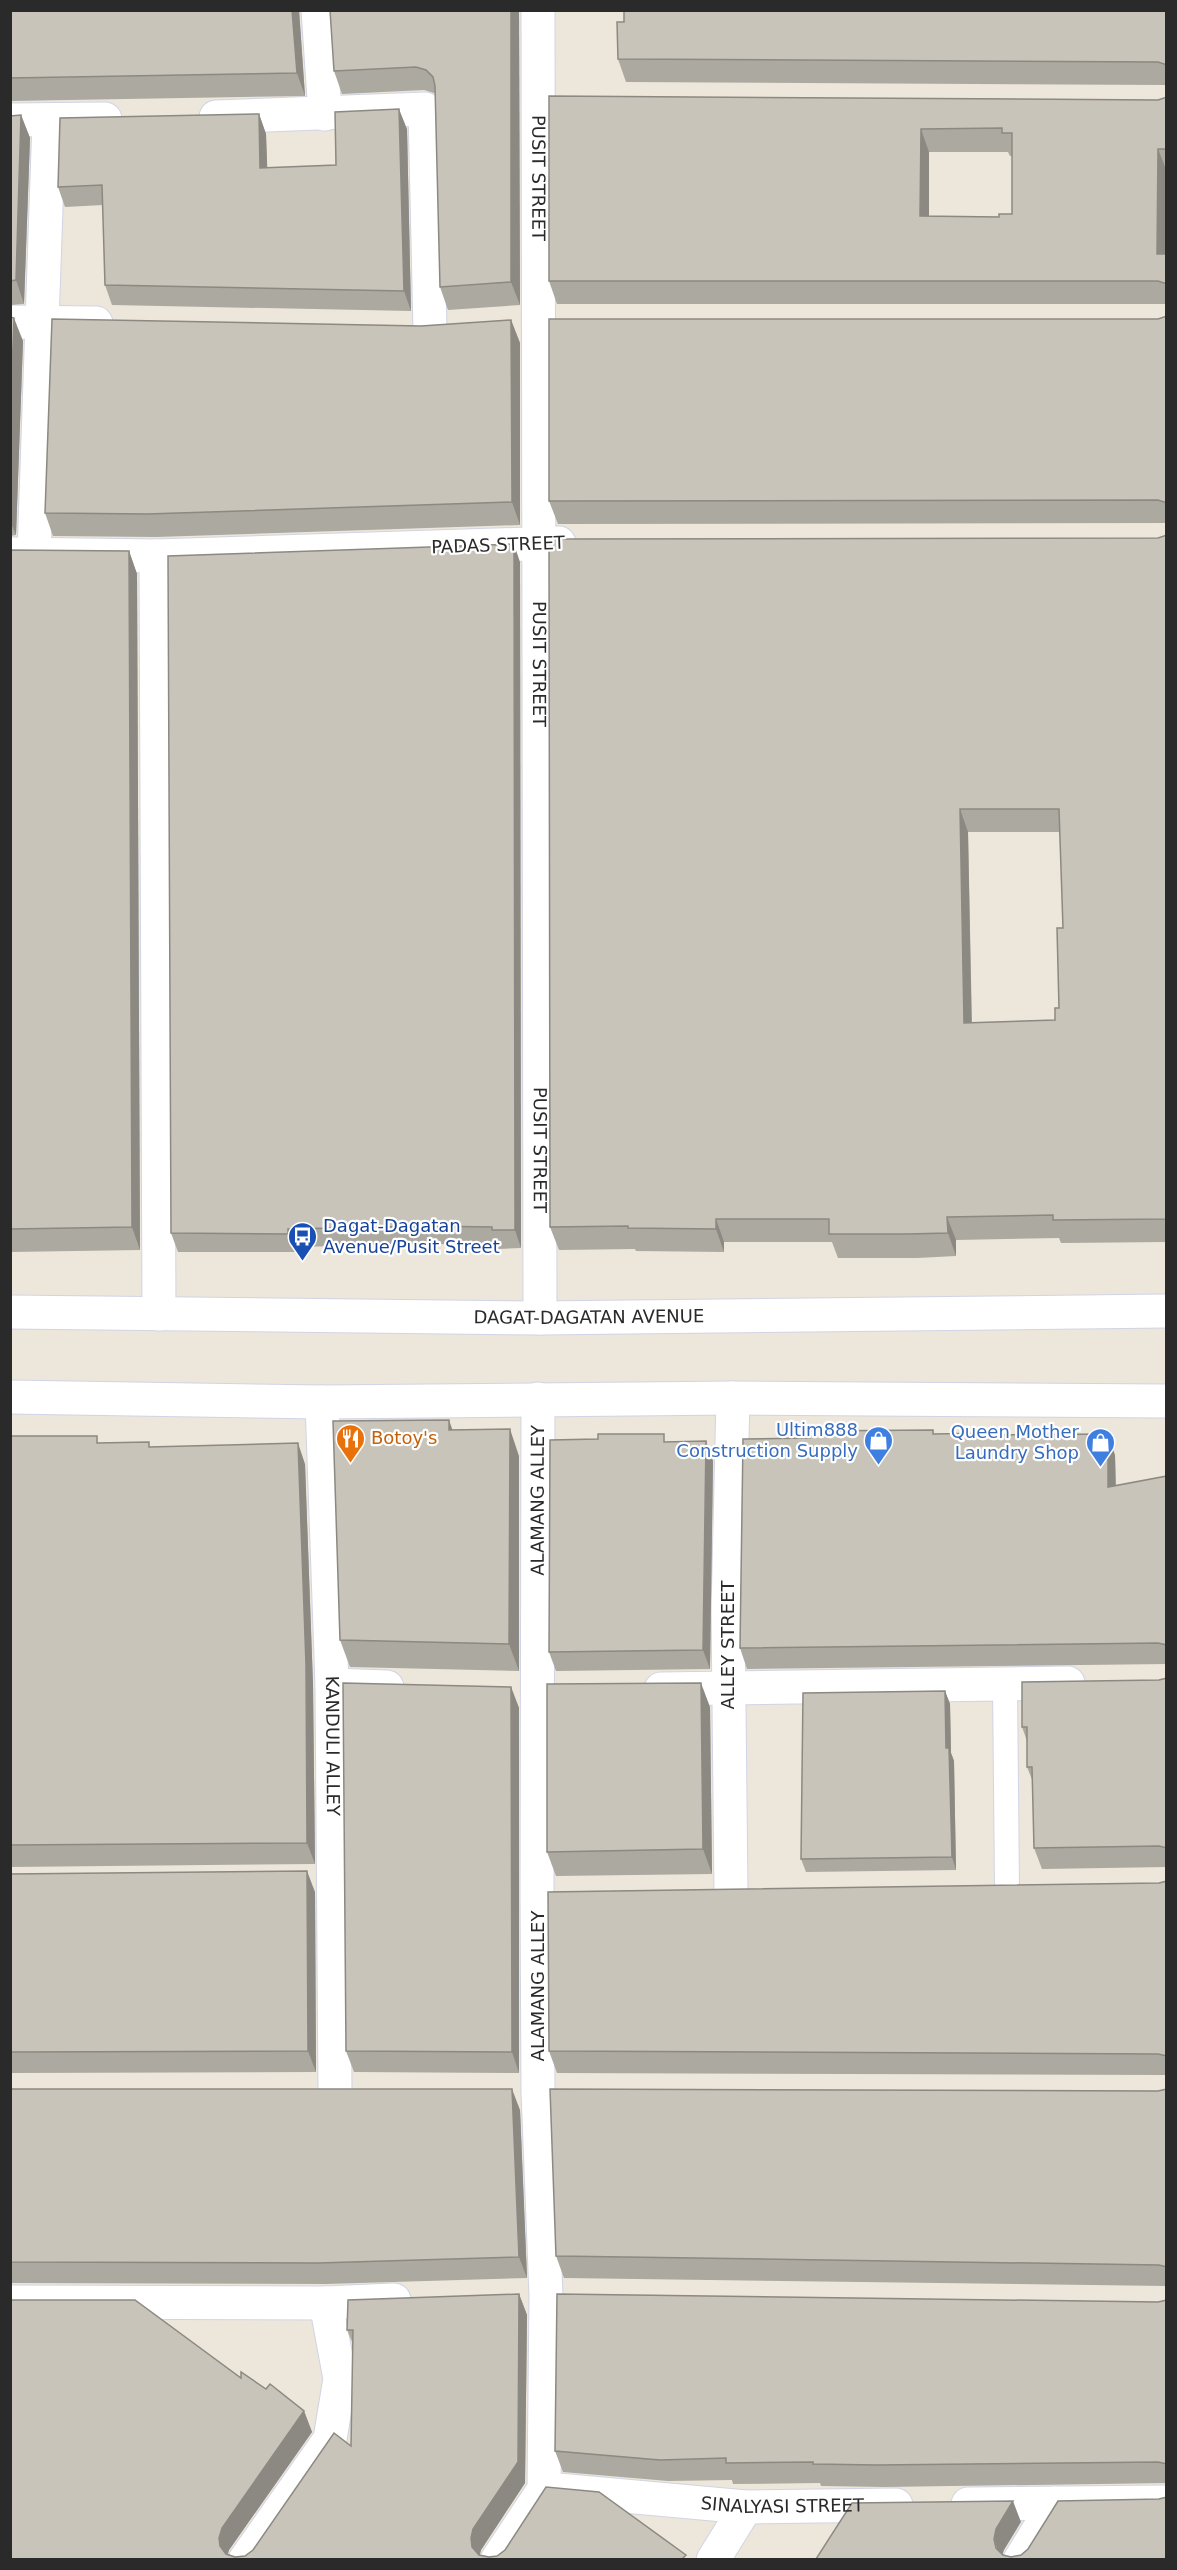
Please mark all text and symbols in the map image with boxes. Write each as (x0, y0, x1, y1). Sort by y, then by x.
street label: PUSIT STREET (528, 115, 549, 242)
street label: PADAS STREET (431, 532, 566, 557)
street label: PUSIT STREET (529, 601, 550, 728)
street label: PUSIT STREET (530, 1087, 551, 1214)
place label: Dagat-Dagatan Avenue/Pusit Street (323, 1215, 500, 1257)
bus stop icon: Dagat-Dagatan Avenue/Pusit Street (286, 1220, 318, 1262)
street label: DAGAT-DAGATAN AVENUE (473, 1305, 704, 1328)
place label: Ultim888 Construction Supply (676, 1419, 858, 1461)
place label: Queen Mother Laundry Shop (951, 1421, 1080, 1463)
restaurant icon: Botoy's (334, 1422, 366, 1464)
street label: ALAMANG ALLEY (527, 1424, 548, 1576)
shop icon: Ultim888 Construction Supply (863, 1424, 895, 1466)
shop icon: Queen Mother Laundry Shop (1084, 1426, 1116, 1468)
place label: Botoy's (371, 1427, 437, 1448)
street label: ALLEY STREET (717, 1579, 738, 1710)
street label: KANDULI ALLEY (322, 1675, 344, 1817)
street label: ALAMANG ALLEY (527, 1910, 548, 2061)
street label: SINALYASI STREET (700, 2492, 865, 2517)

